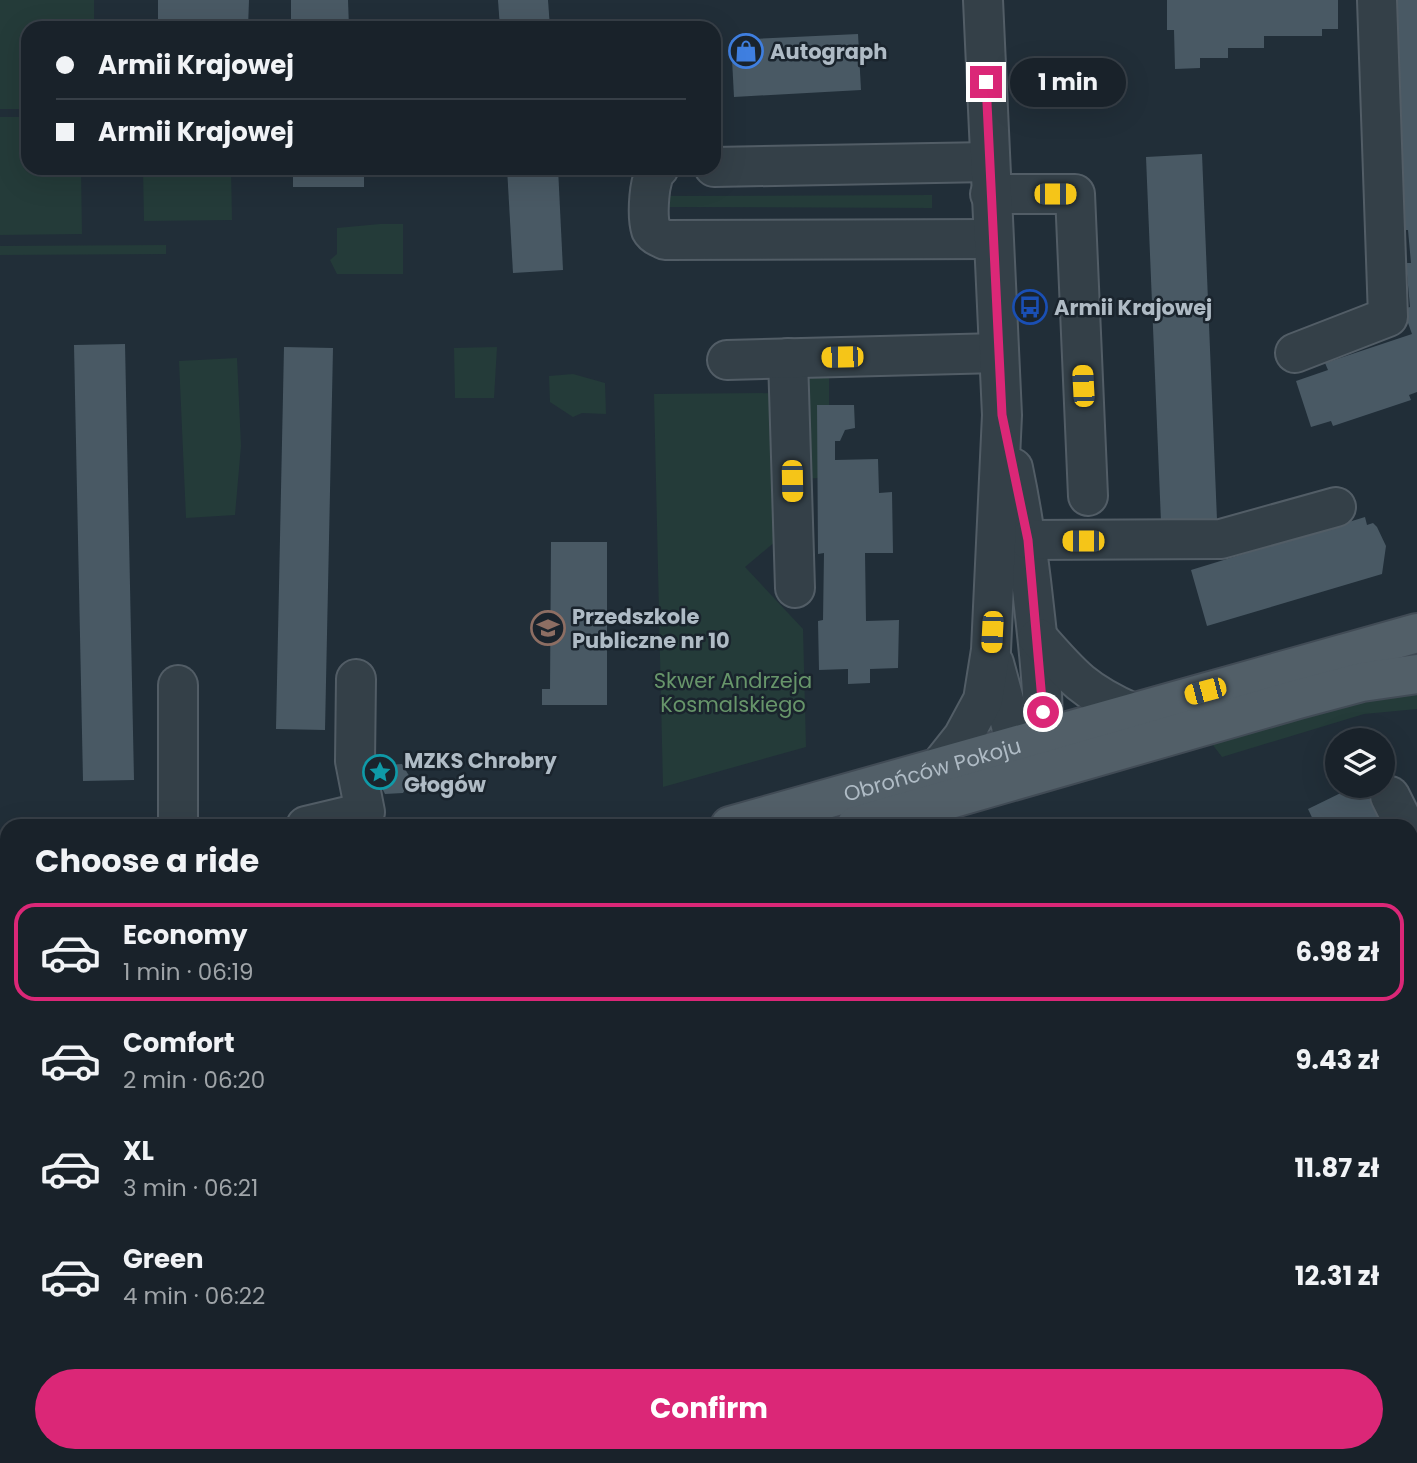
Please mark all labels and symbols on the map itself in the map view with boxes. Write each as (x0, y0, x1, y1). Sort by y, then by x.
shop icon: Autograph (727, 32, 765, 70)
place label: Autograph (770, 37, 887, 66)
callout: 1 min (1010, 57, 1126, 106)
route end (970, 66, 1002, 98)
car (1035, 184, 1077, 205)
bus stop icon: Armii Krajowej (1011, 288, 1049, 326)
place label: Armii Krajowej (1054, 293, 1212, 322)
car (821, 346, 864, 368)
car (1072, 364, 1095, 408)
car (782, 460, 803, 502)
car (1063, 531, 1105, 552)
place label: Przedszkole Publiczne nr 10 (572, 602, 730, 655)
school or university icon: Przedszkole Publiczne nr 10 (529, 609, 567, 647)
car (981, 610, 1004, 654)
park label: Skwer Andrzeja Kosmalskiego (654, 666, 812, 719)
car (1182, 675, 1229, 707)
route start (1027, 696, 1059, 728)
street label: Obrońców Pokoju (840, 730, 1024, 808)
place label: MZKS Chrobry Głogów (404, 746, 558, 799)
place icon: MZKS Chrobry Głogów (361, 753, 399, 791)

